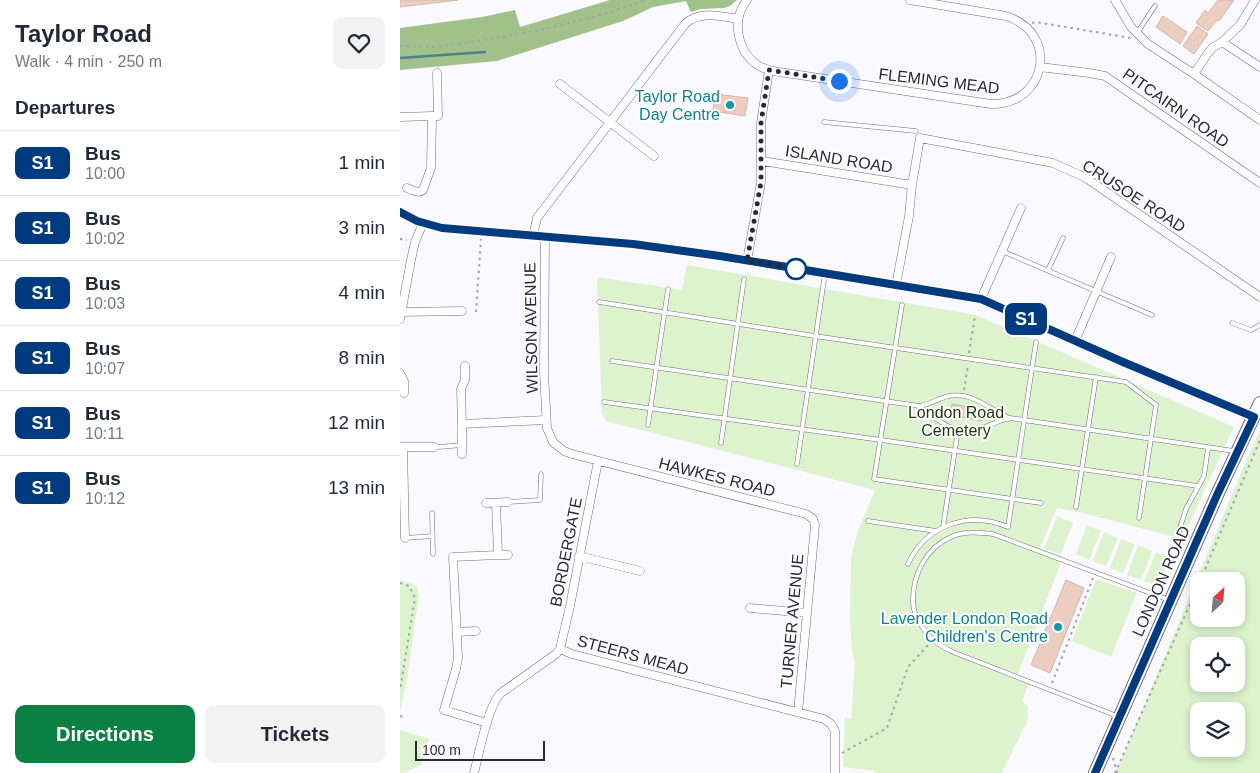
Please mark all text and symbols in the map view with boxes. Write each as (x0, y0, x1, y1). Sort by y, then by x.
button: heart (333, 17, 385, 69)
text: Taylor Road (15, 20, 152, 47)
text: Walk · 4 min · 250 m (15, 53, 162, 70)
street label: FLEMING MEAD (878, 65, 1000, 97)
street label: PITCAIRN ROAD (1120, 65, 1232, 151)
your location (827, 69, 852, 94)
place label: Taylor Road Day Centre (635, 88, 720, 123)
text: Departures (15, 97, 115, 118)
marker: Taylor Road Day Centre (724, 99, 736, 111)
street label: ISLAND ROAD (784, 142, 894, 176)
text: Bus (85, 143, 121, 164)
text: 1 min (339, 152, 385, 173)
text: S1 (31, 153, 54, 173)
street label: CRUSOE ROAD (1079, 156, 1189, 236)
text: 10:00 (85, 165, 125, 182)
text: Bus (85, 208, 121, 229)
text: 3 min (339, 217, 385, 238)
text: S1 (31, 218, 54, 238)
text: 10:02 (85, 230, 125, 247)
unlabelled marker (785, 258, 807, 280)
street label: WILSON AVENUE (521, 262, 541, 394)
text: Bus (85, 273, 121, 294)
text: 4 min (339, 282, 385, 303)
text: S1 (31, 283, 54, 303)
text: 10:03 (85, 295, 125, 312)
line badge: S1 (1004, 303, 1048, 335)
text: S1 (1015, 309, 1037, 329)
text: Bus (85, 338, 121, 359)
text: 8 min (339, 347, 385, 368)
text: S1 (31, 348, 54, 368)
text: 10:07 (85, 360, 125, 377)
text: Bus (85, 403, 121, 424)
park label: London Road Cemetery (908, 404, 1004, 439)
text: 12 min (328, 412, 385, 433)
text: S1 (31, 413, 54, 433)
text: 10:11 (85, 425, 124, 442)
street label: HAWKES ROAD (657, 454, 777, 500)
text: Bus (85, 468, 121, 489)
text: 13 min (328, 477, 385, 498)
text: S1 (31, 478, 54, 498)
text: 10:12 (85, 490, 125, 507)
street label: BORDERGATE (547, 496, 585, 608)
street label: LONDON ROAD (1129, 523, 1193, 639)
street label: TURNER AVENUE (778, 553, 806, 689)
north arrow (1190, 572, 1245, 628)
map controls (1190, 572, 1245, 757)
place label: Lavender London Road Children's Centre (881, 610, 1048, 645)
marker: Lavender London Road Children's Centre (1052, 621, 1064, 633)
street label: STEERS MEAD (575, 632, 691, 678)
button: locate (1190, 637, 1245, 692)
button: layers (1190, 702, 1245, 757)
button: Directions (15, 705, 195, 763)
button: Tickets (205, 705, 385, 763)
scale bar (415, 738, 545, 761)
text: 100 m (422, 742, 461, 758)

